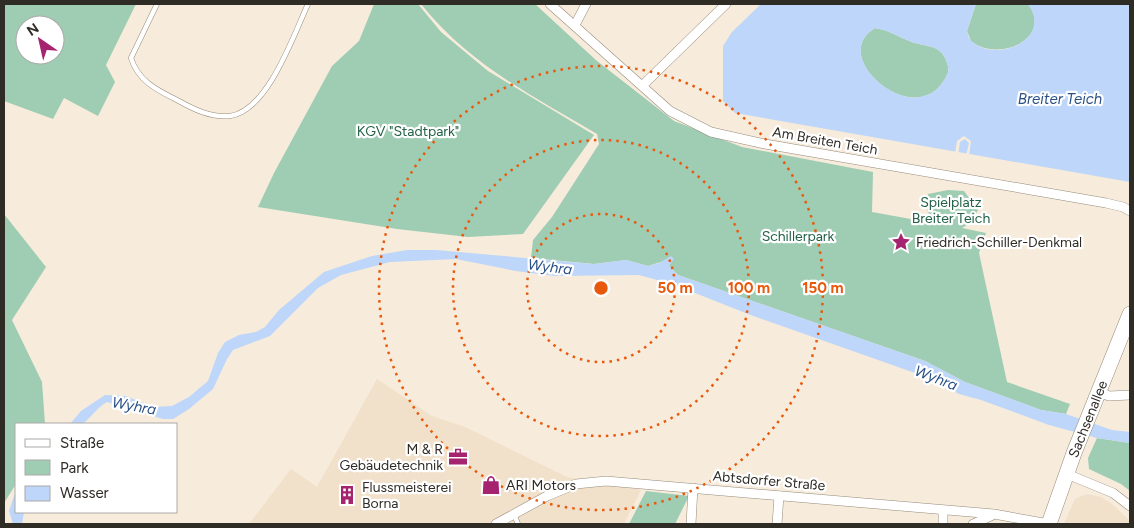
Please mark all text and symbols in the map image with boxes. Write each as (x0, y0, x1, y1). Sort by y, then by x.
north arrow (15, 15, 65, 65)
text: N (24, 20, 42, 40)
water label: Breiter Teich (1018, 90, 1102, 108)
park label: KGV "Stadtpark" (357, 123, 459, 140)
street label: Am Breiten Teich (771, 123, 879, 159)
park label: Spielplatz Breiter Teich (912, 194, 990, 227)
park label: Schillerpark (762, 228, 835, 245)
place icon: Friedrich-Schiller-Denkmal (890, 231, 912, 253)
place label: Friedrich-Schiller-Denkmal (916, 234, 1082, 251)
water label: Wyhra (527, 255, 573, 279)
centre of rings (592, 279, 610, 297)
text: 50 m (657, 279, 693, 297)
text: 100 m (728, 279, 770, 297)
text: 150 m (802, 279, 844, 297)
water label: Wyhra (912, 362, 960, 394)
street label: Sachsenallee (1065, 378, 1111, 460)
water label: Wyhra (111, 393, 158, 419)
legend (15, 423, 178, 513)
text: Straße (60, 434, 104, 452)
place label: M & R Gebäudetechnik (340, 441, 443, 474)
office icon: M & R Gebäudetechnik (447, 446, 469, 468)
text: Park (60, 459, 89, 477)
street label: Abtsdorfer Straße (712, 468, 826, 494)
shop icon: ARI Motors (480, 474, 502, 496)
place label: ARI Motors (506, 477, 576, 494)
place label: Flussmeisterei Borna (362, 479, 451, 512)
text: Wasser (60, 484, 109, 502)
building icon: Flussmeisterei Borna (336, 484, 358, 506)

